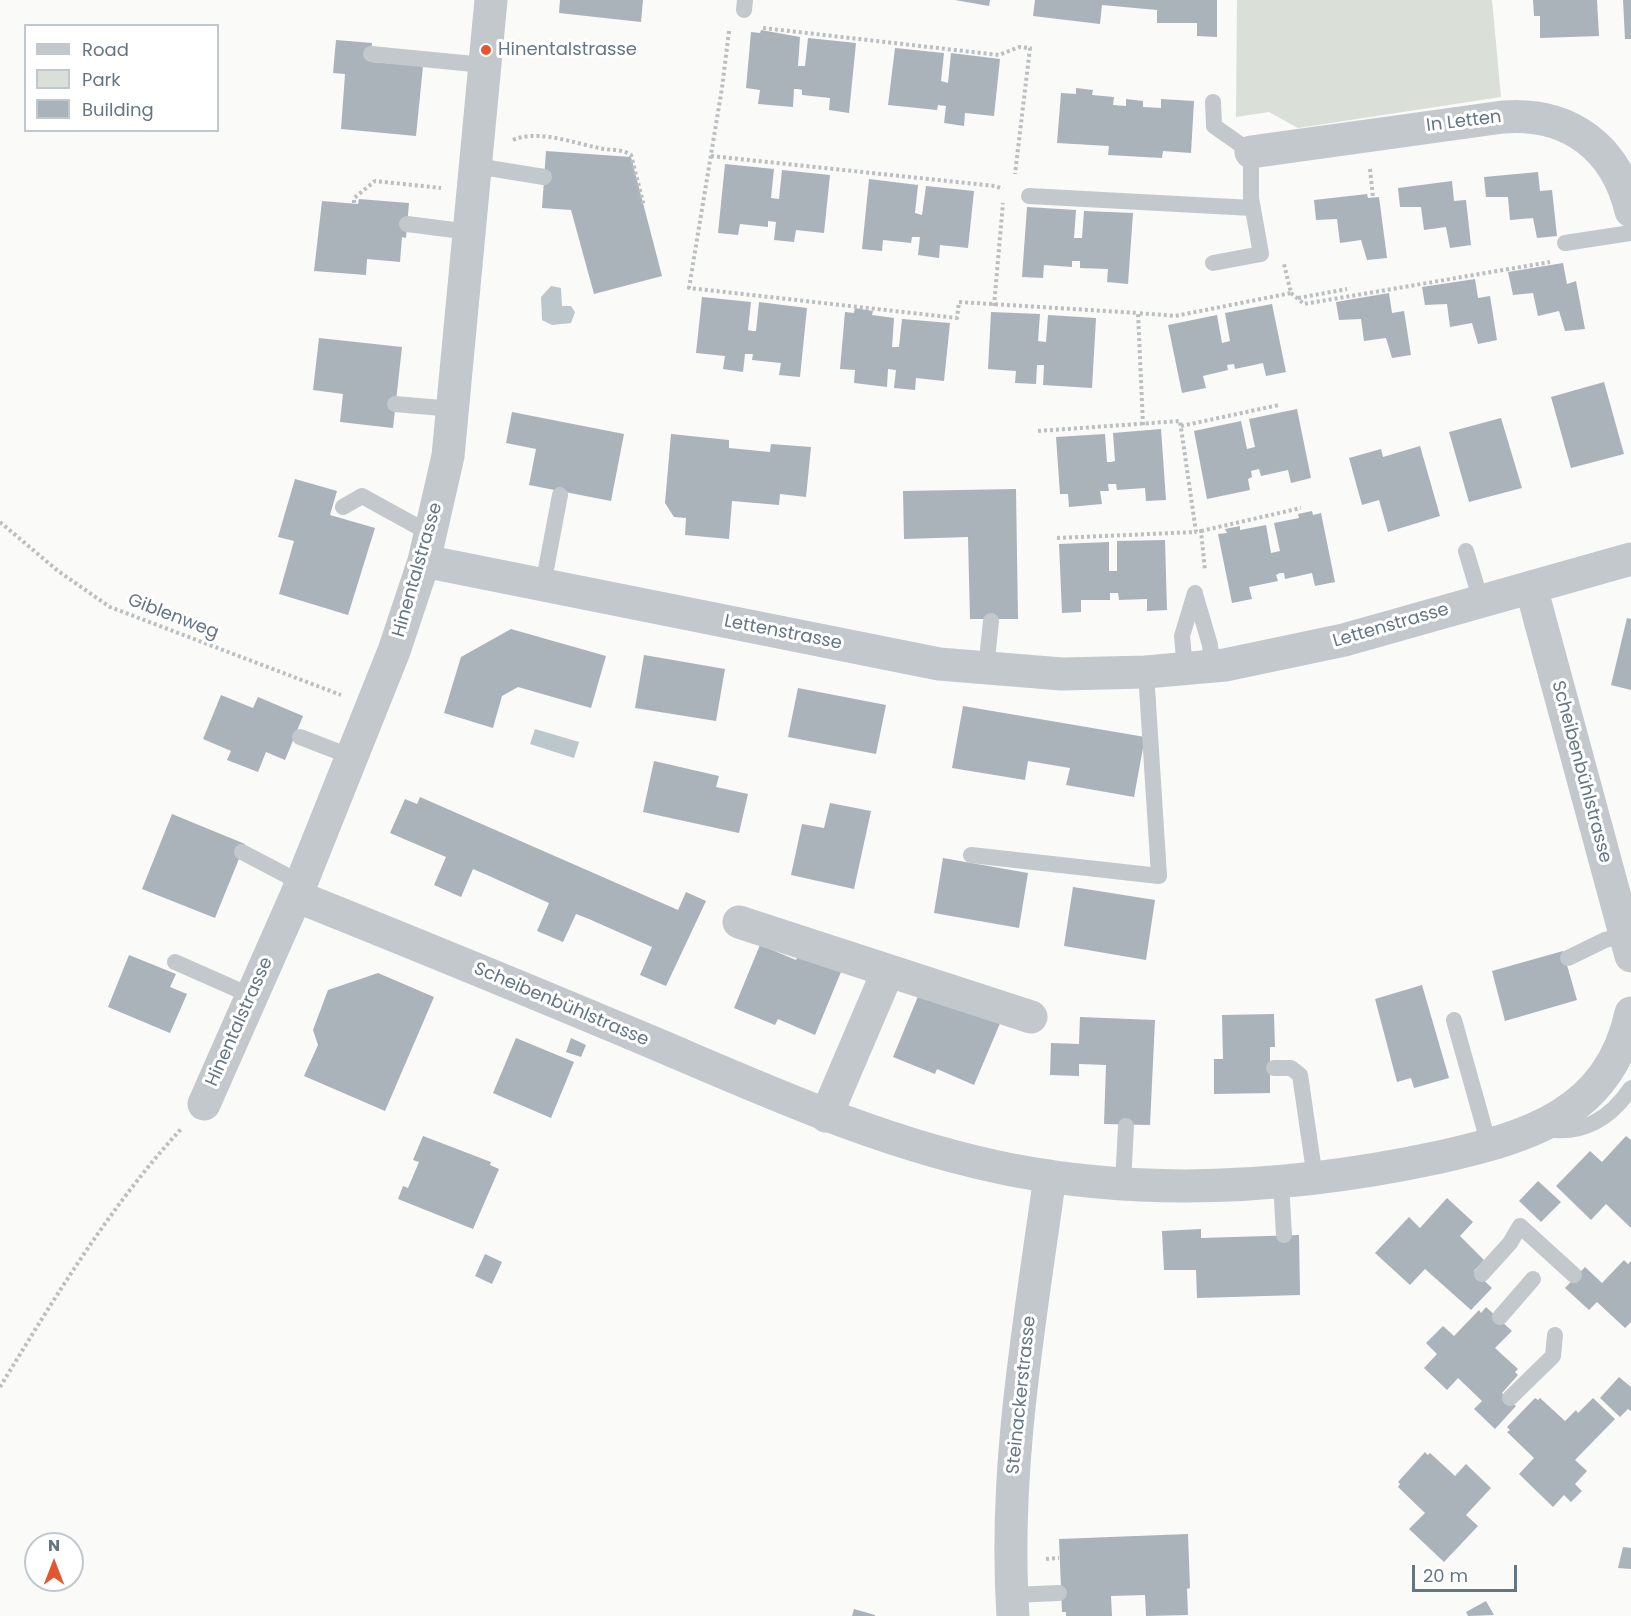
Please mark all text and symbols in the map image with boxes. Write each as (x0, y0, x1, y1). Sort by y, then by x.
legend (24, 24, 219, 132)
text: Road (82, 37, 129, 62)
place label: Hinentalstrasse (498, 39, 637, 61)
marker: Hinentalstrasse (479, 43, 493, 57)
text: Park (82, 67, 121, 92)
text: Building (82, 97, 154, 122)
street label: In Letten (1425, 107, 1503, 137)
street label: Hinentalstrasse (388, 500, 448, 640)
street label: Giblenweg (124, 590, 222, 644)
street label: Lettenstrasse (1331, 599, 1451, 653)
street label: Lettenstrasse (722, 611, 844, 655)
street label: Scheibenbühlstrasse (1546, 678, 1616, 866)
street label: Hinentalstrasse (202, 954, 278, 1090)
street label: Scheibenbühlstrasse (470, 958, 652, 1052)
street label: Steinackerstrasse (1003, 1315, 1041, 1475)
north arrow (24, 1532, 84, 1592)
text: N (48, 1534, 60, 1557)
scale bar (1415, 1553, 1520, 1591)
text: 20 m (1423, 1563, 1468, 1588)

